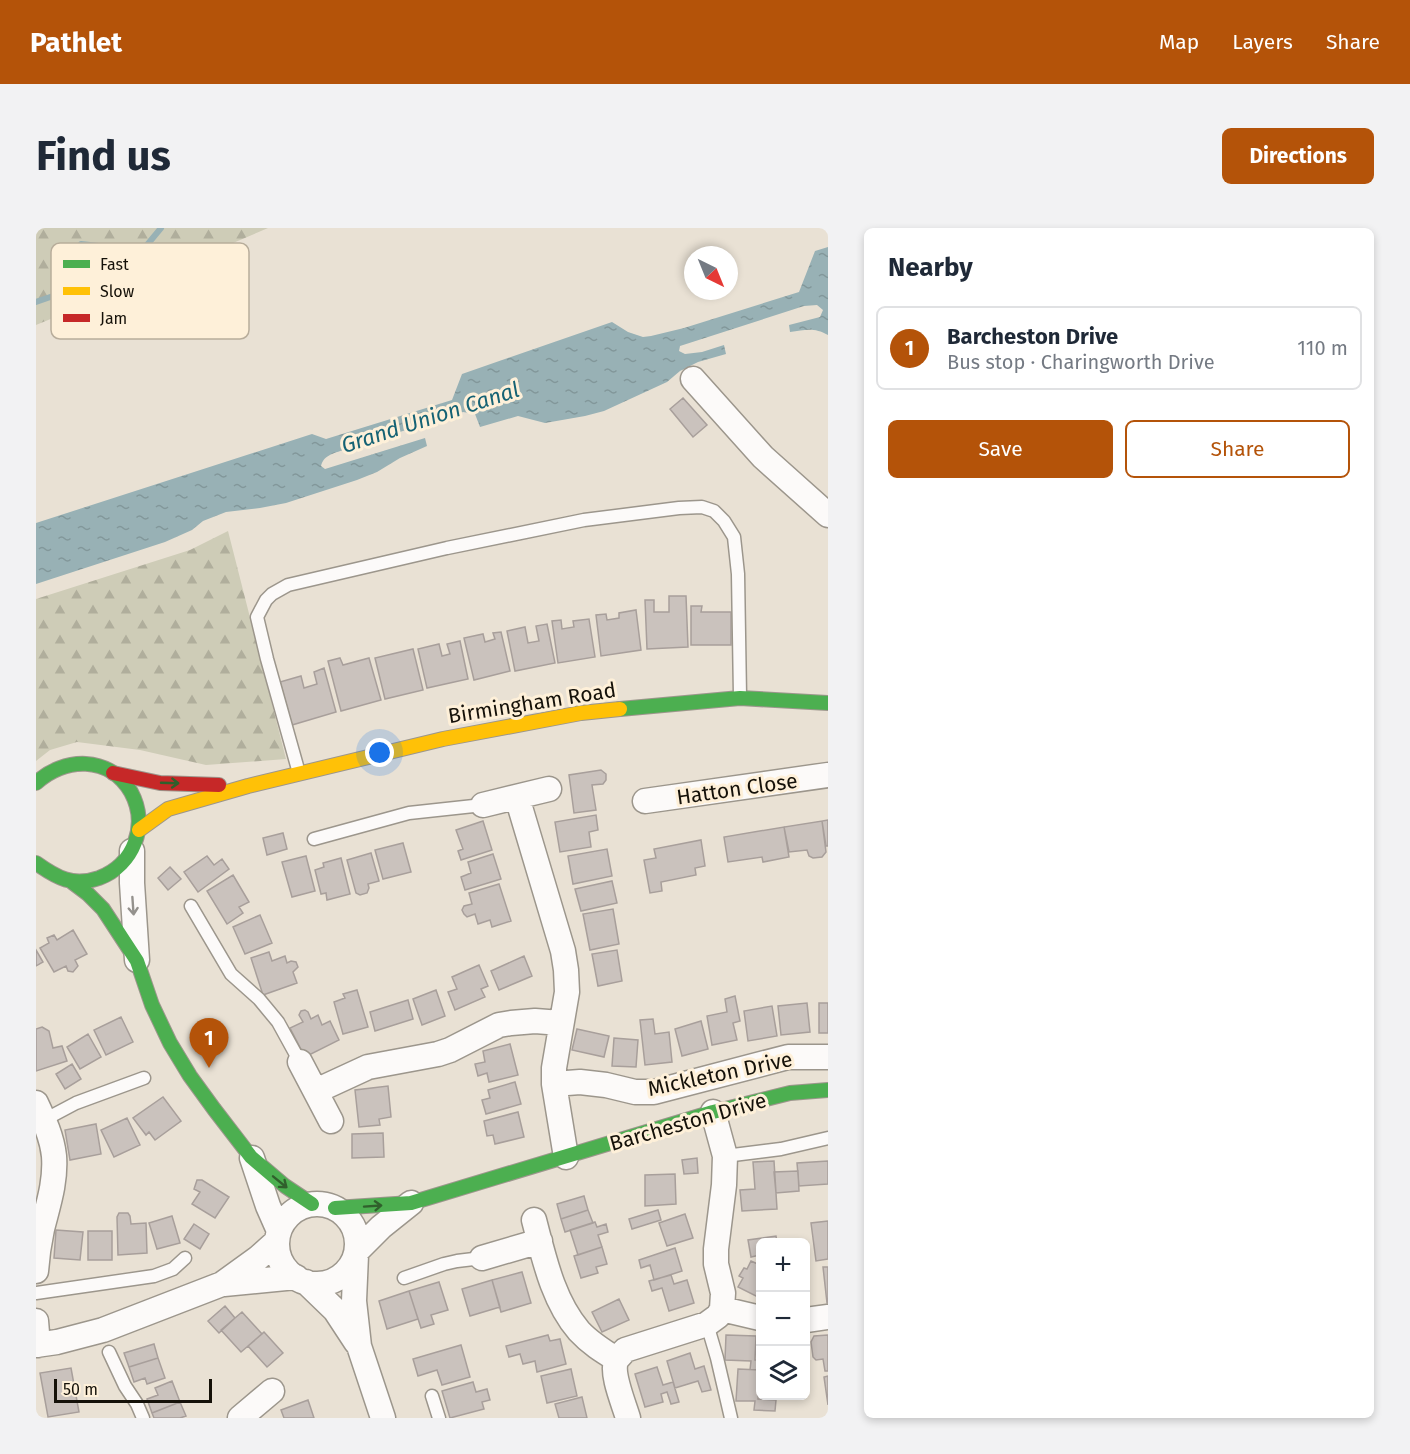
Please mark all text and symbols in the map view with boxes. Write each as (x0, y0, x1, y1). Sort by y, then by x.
text: Pathlet (30, 26, 122, 59)
text: Map (1159, 29, 1199, 55)
text: Layers (1232, 29, 1293, 55)
text: Share (1326, 29, 1380, 55)
button: Directions (1222, 128, 1374, 184)
text: Find us (36, 131, 171, 181)
legend (51, 243, 249, 339)
north arrow (684, 246, 738, 300)
text: Nearby (888, 252, 973, 283)
text: Fast (100, 255, 129, 274)
text: Slow (100, 282, 135, 301)
text: Jam (100, 309, 127, 328)
text: Barcheston Drive (947, 323, 1118, 350)
text: 1 (905, 336, 914, 360)
text: 110 m (1297, 336, 1348, 360)
text: Bus stop · Charingworth Drive (947, 350, 1215, 374)
water label: Grand Union Canal (338, 376, 523, 459)
button: Save (888, 420, 1113, 478)
button: Share (1125, 420, 1350, 478)
street label: Birmingham Road (446, 677, 618, 729)
your location (365, 738, 394, 767)
street label: Hatton Close (675, 768, 799, 810)
one-way arrow (160, 778, 180, 789)
one-way arrow (128, 896, 139, 916)
pin: 1 (190, 1018, 228, 1068)
street label: Mickleton Drive (645, 1046, 795, 1102)
street label: Barcheston Drive (607, 1087, 769, 1157)
one-way arrow (272, 1175, 288, 1188)
one-way arrow (363, 1200, 383, 1211)
map controls (756, 1238, 810, 1400)
button: + (756, 1238, 810, 1292)
button: − (756, 1292, 810, 1346)
button: layers (756, 1346, 810, 1400)
scale bar (54, 1376, 212, 1404)
text: 50 m (63, 1380, 98, 1399)

